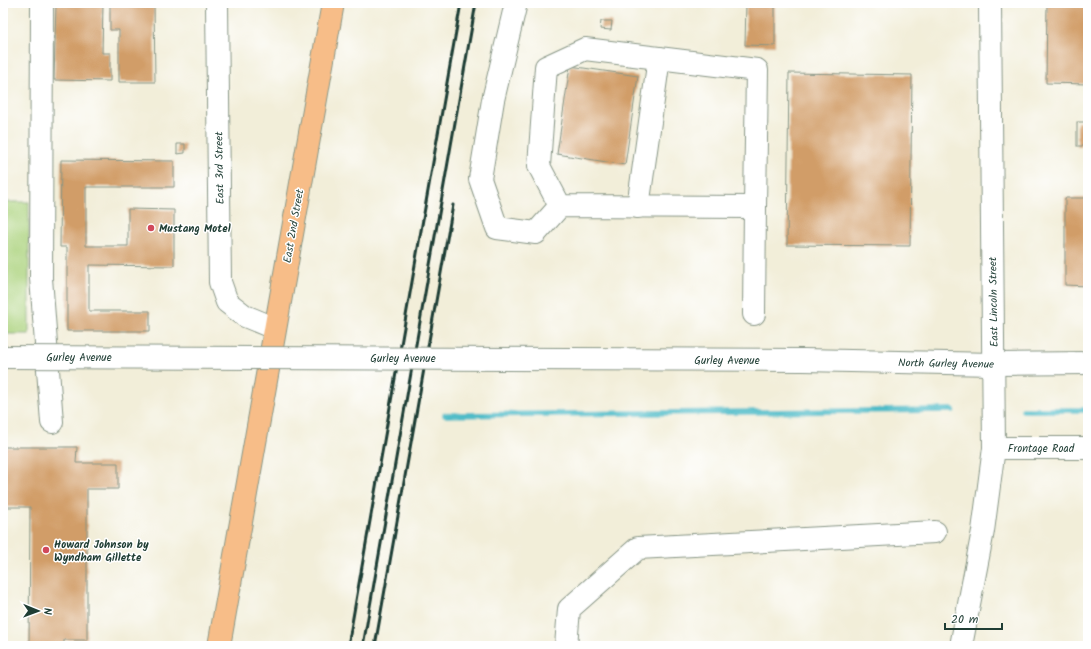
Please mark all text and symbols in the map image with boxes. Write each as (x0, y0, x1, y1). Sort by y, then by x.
street label: East 3rd Street (210, 131, 230, 204)
street label: East 2nd Street (279, 187, 309, 265)
place label: Mustang Motel (159, 220, 231, 238)
marker: Mustang Motel (146, 223, 156, 233)
street label: East Lincoln Street (984, 256, 1004, 347)
street label: Gurley Avenue (46, 349, 112, 367)
street label: Gurley Avenue (370, 350, 436, 368)
street label: Gurley Avenue (694, 352, 760, 370)
street label: North Gurley Avenue (898, 354, 994, 374)
street label: Frontage Road (1008, 440, 1075, 458)
place label: Howard Johnson by Wyndham Gillette (54, 536, 149, 567)
marker: Howard Johnson by Wyndham Gillette (41, 545, 51, 555)
north arrow (18, 591, 58, 631)
scale bar (945, 605, 1002, 631)
text: N (38, 608, 56, 615)
text: 20 m (951, 610, 979, 629)

